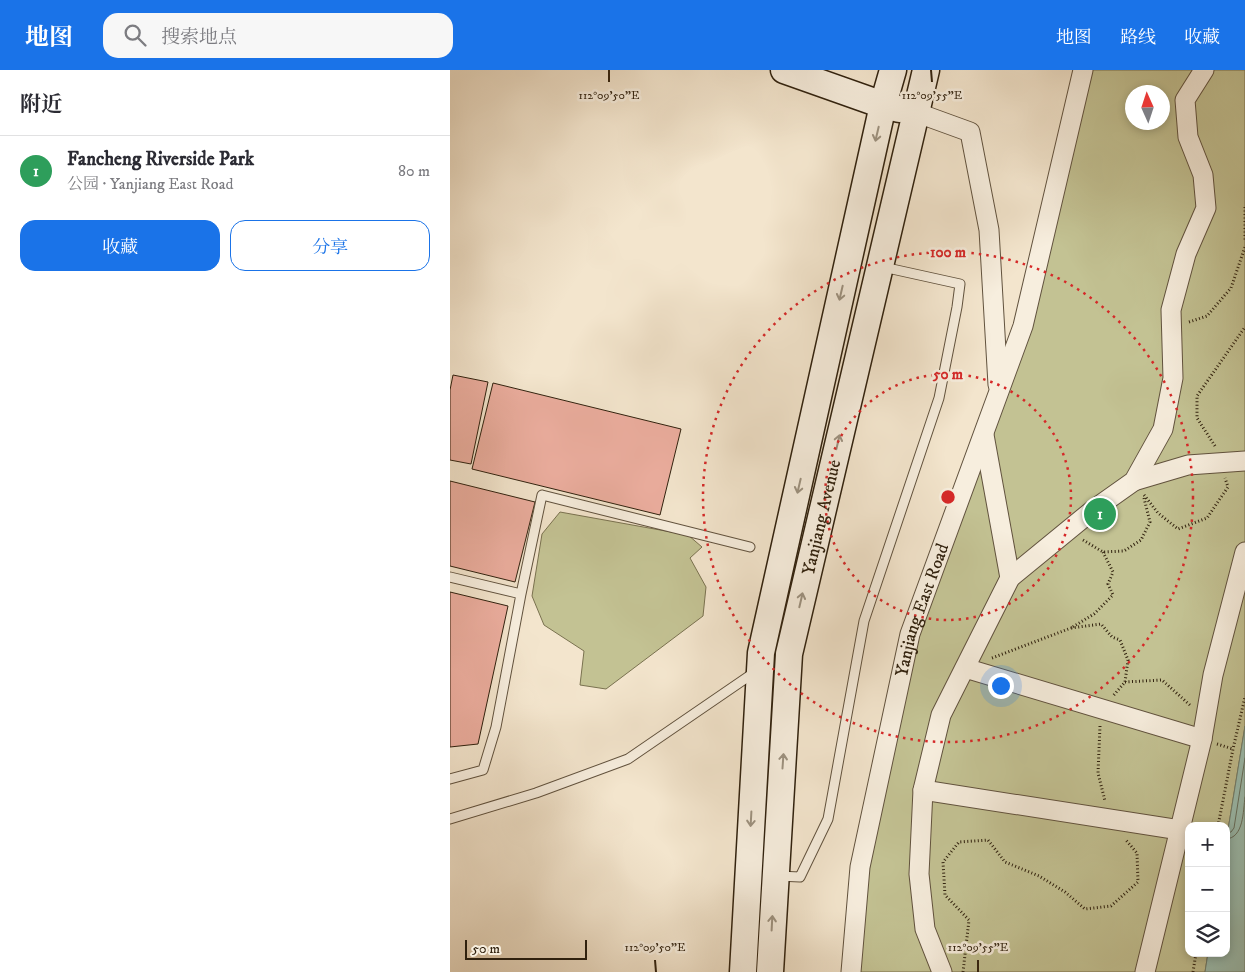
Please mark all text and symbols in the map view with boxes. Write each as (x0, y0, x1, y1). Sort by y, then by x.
search box (103, 13, 453, 58)
icon: search (121, 21, 149, 49)
text: 地图 (25, 23, 73, 53)
text: 搜索地点 (161, 26, 237, 49)
text: 地图 (1056, 27, 1092, 49)
text: 路线 (1120, 27, 1156, 49)
text: 收藏 (1184, 27, 1220, 49)
north arrow (1125, 85, 1170, 130)
text: 112°09'50"E (579, 88, 640, 103)
text: 112°09'55"E (902, 88, 963, 103)
text: 附近 (20, 92, 62, 118)
one-way arrow (871, 126, 881, 142)
text: Fancheng Riverside Park (67, 148, 254, 171)
text: 1 (33, 161, 39, 181)
text: 80 m (398, 161, 430, 181)
text: 公园 · Yanjiang East Road (67, 174, 233, 194)
button: 收藏 (20, 220, 220, 271)
button: 分享 (230, 220, 430, 271)
text: 100 m (930, 243, 967, 262)
one-way arrow (836, 284, 845, 300)
text: 50 m (932, 365, 964, 384)
one-way arrow (834, 434, 843, 450)
street label: Yanjiang Avenue (798, 458, 846, 577)
one-way arrow (793, 477, 803, 493)
centre of rings (939, 488, 957, 506)
pin: 1 (1084, 495, 1116, 533)
street label: Yanjiang East Road (891, 540, 954, 679)
one-way arrow (797, 593, 806, 609)
your location (988, 673, 1014, 699)
one-way arrow (778, 753, 787, 769)
one-way arrow (747, 811, 756, 827)
map controls (1185, 822, 1230, 957)
button: + (1185, 822, 1230, 867)
button: − (1185, 867, 1230, 912)
button: layers (1185, 912, 1230, 957)
one-way arrow (768, 916, 777, 932)
scale bar (465, 937, 588, 960)
text: 50 m (472, 940, 500, 958)
text: 112°09'50"E (625, 940, 686, 955)
text: 112°09'55"E (948, 940, 1009, 955)

